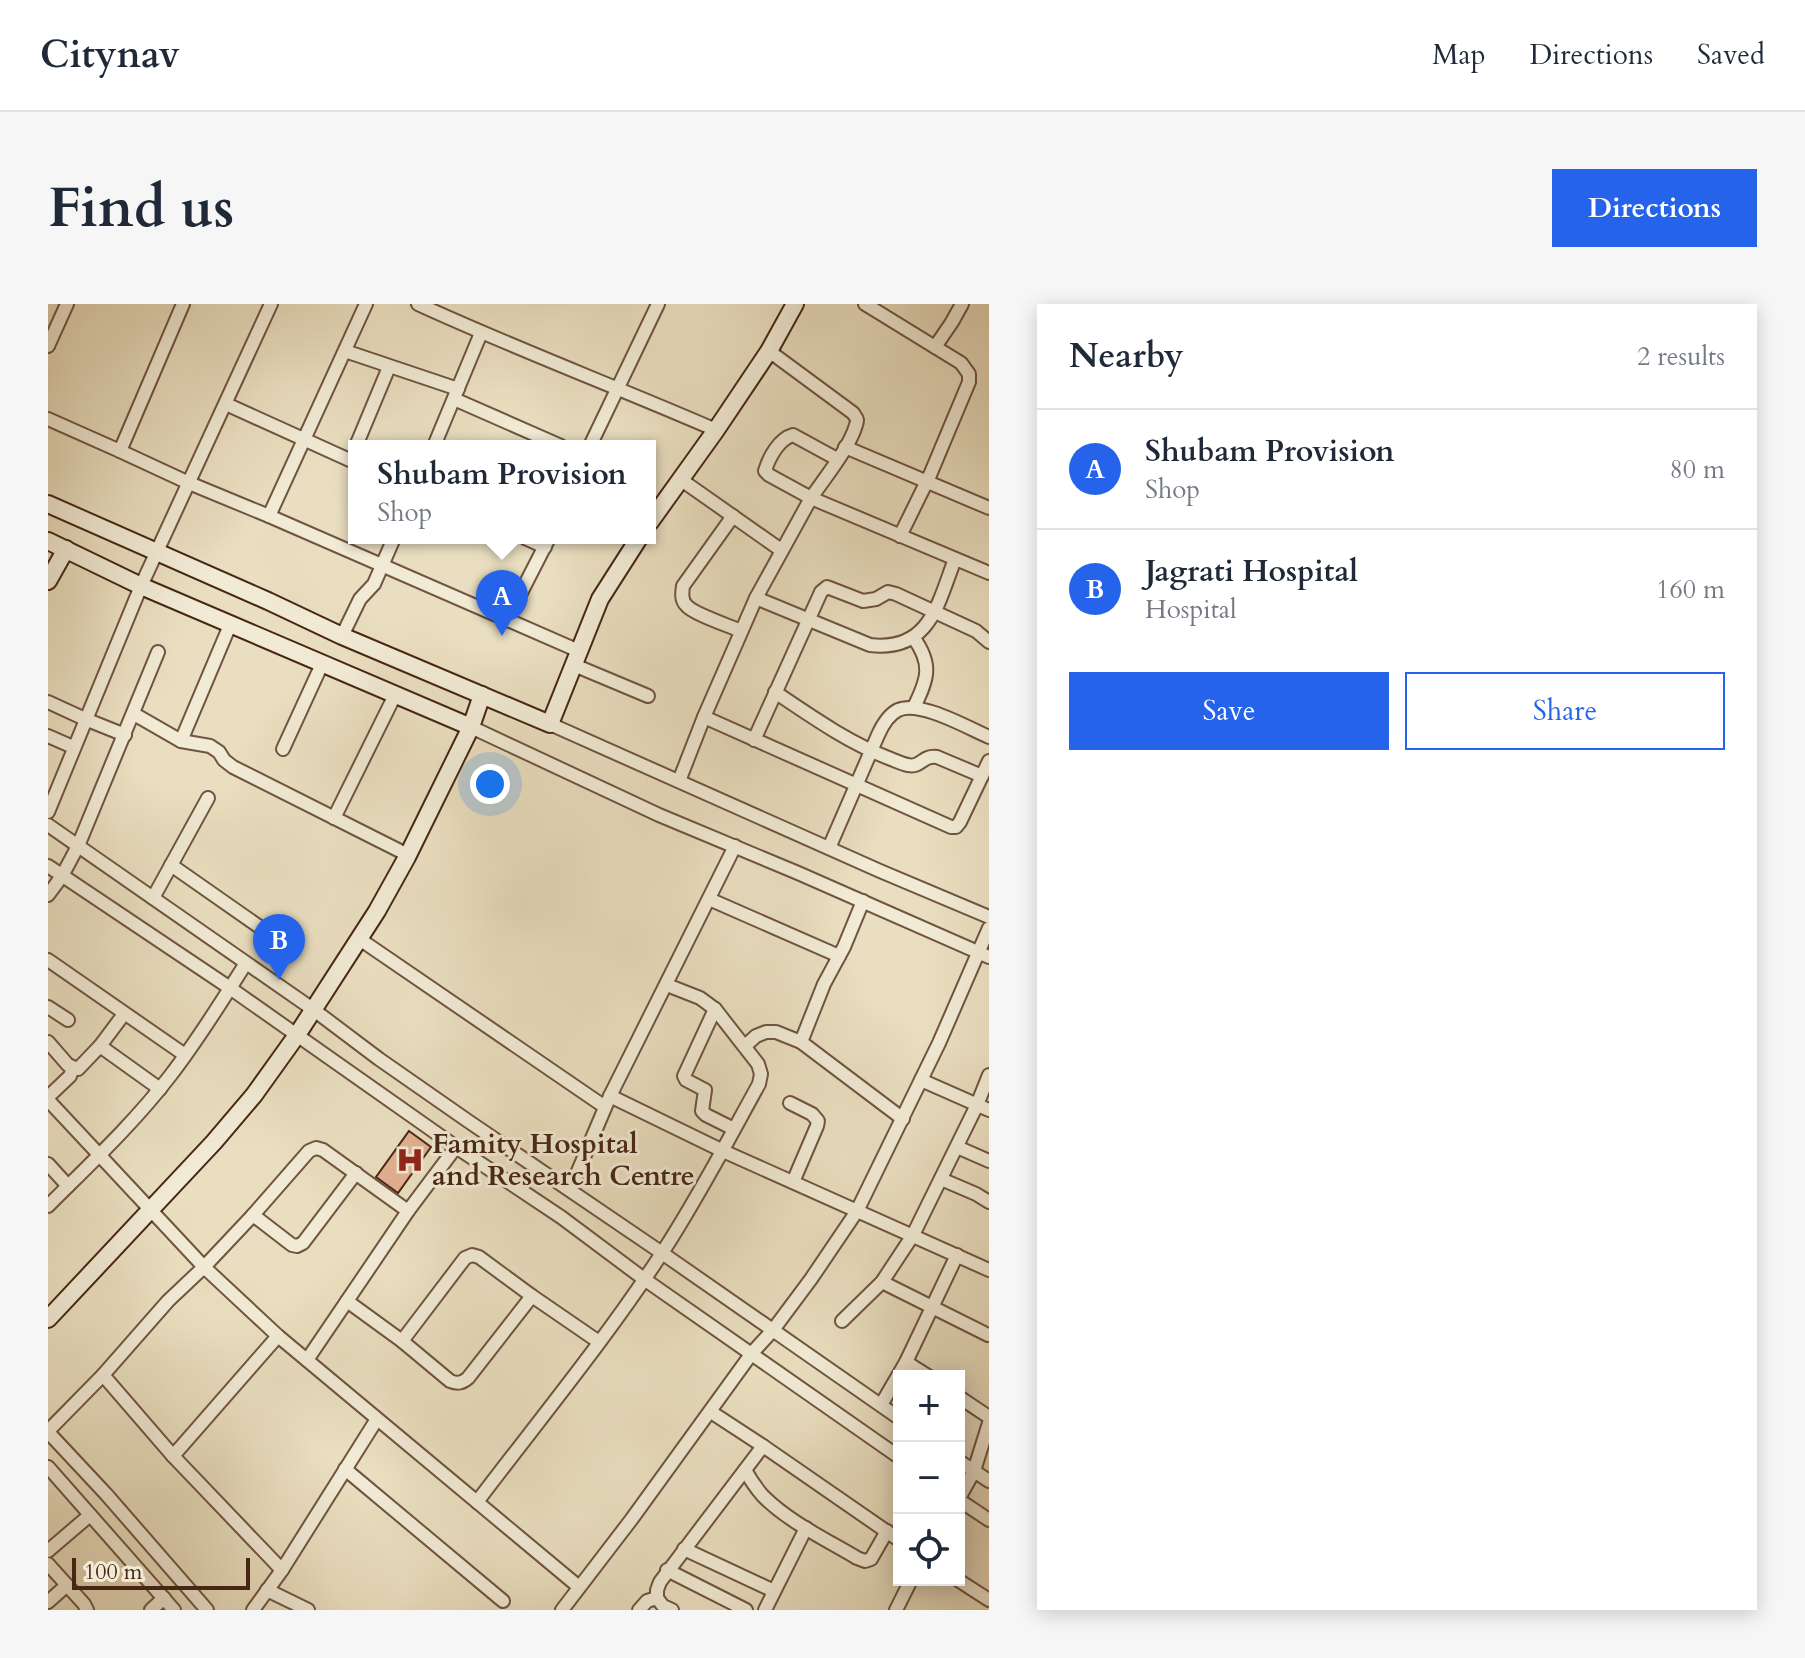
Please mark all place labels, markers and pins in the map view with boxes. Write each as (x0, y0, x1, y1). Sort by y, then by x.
pin: A (476, 570, 528, 636)
pin: B (253, 914, 305, 980)
place label: Famity Hospital and Research Centre (432, 1125, 695, 1195)
hospital icon: Famity Hospital and Research Centre (395, 1145, 425, 1175)

